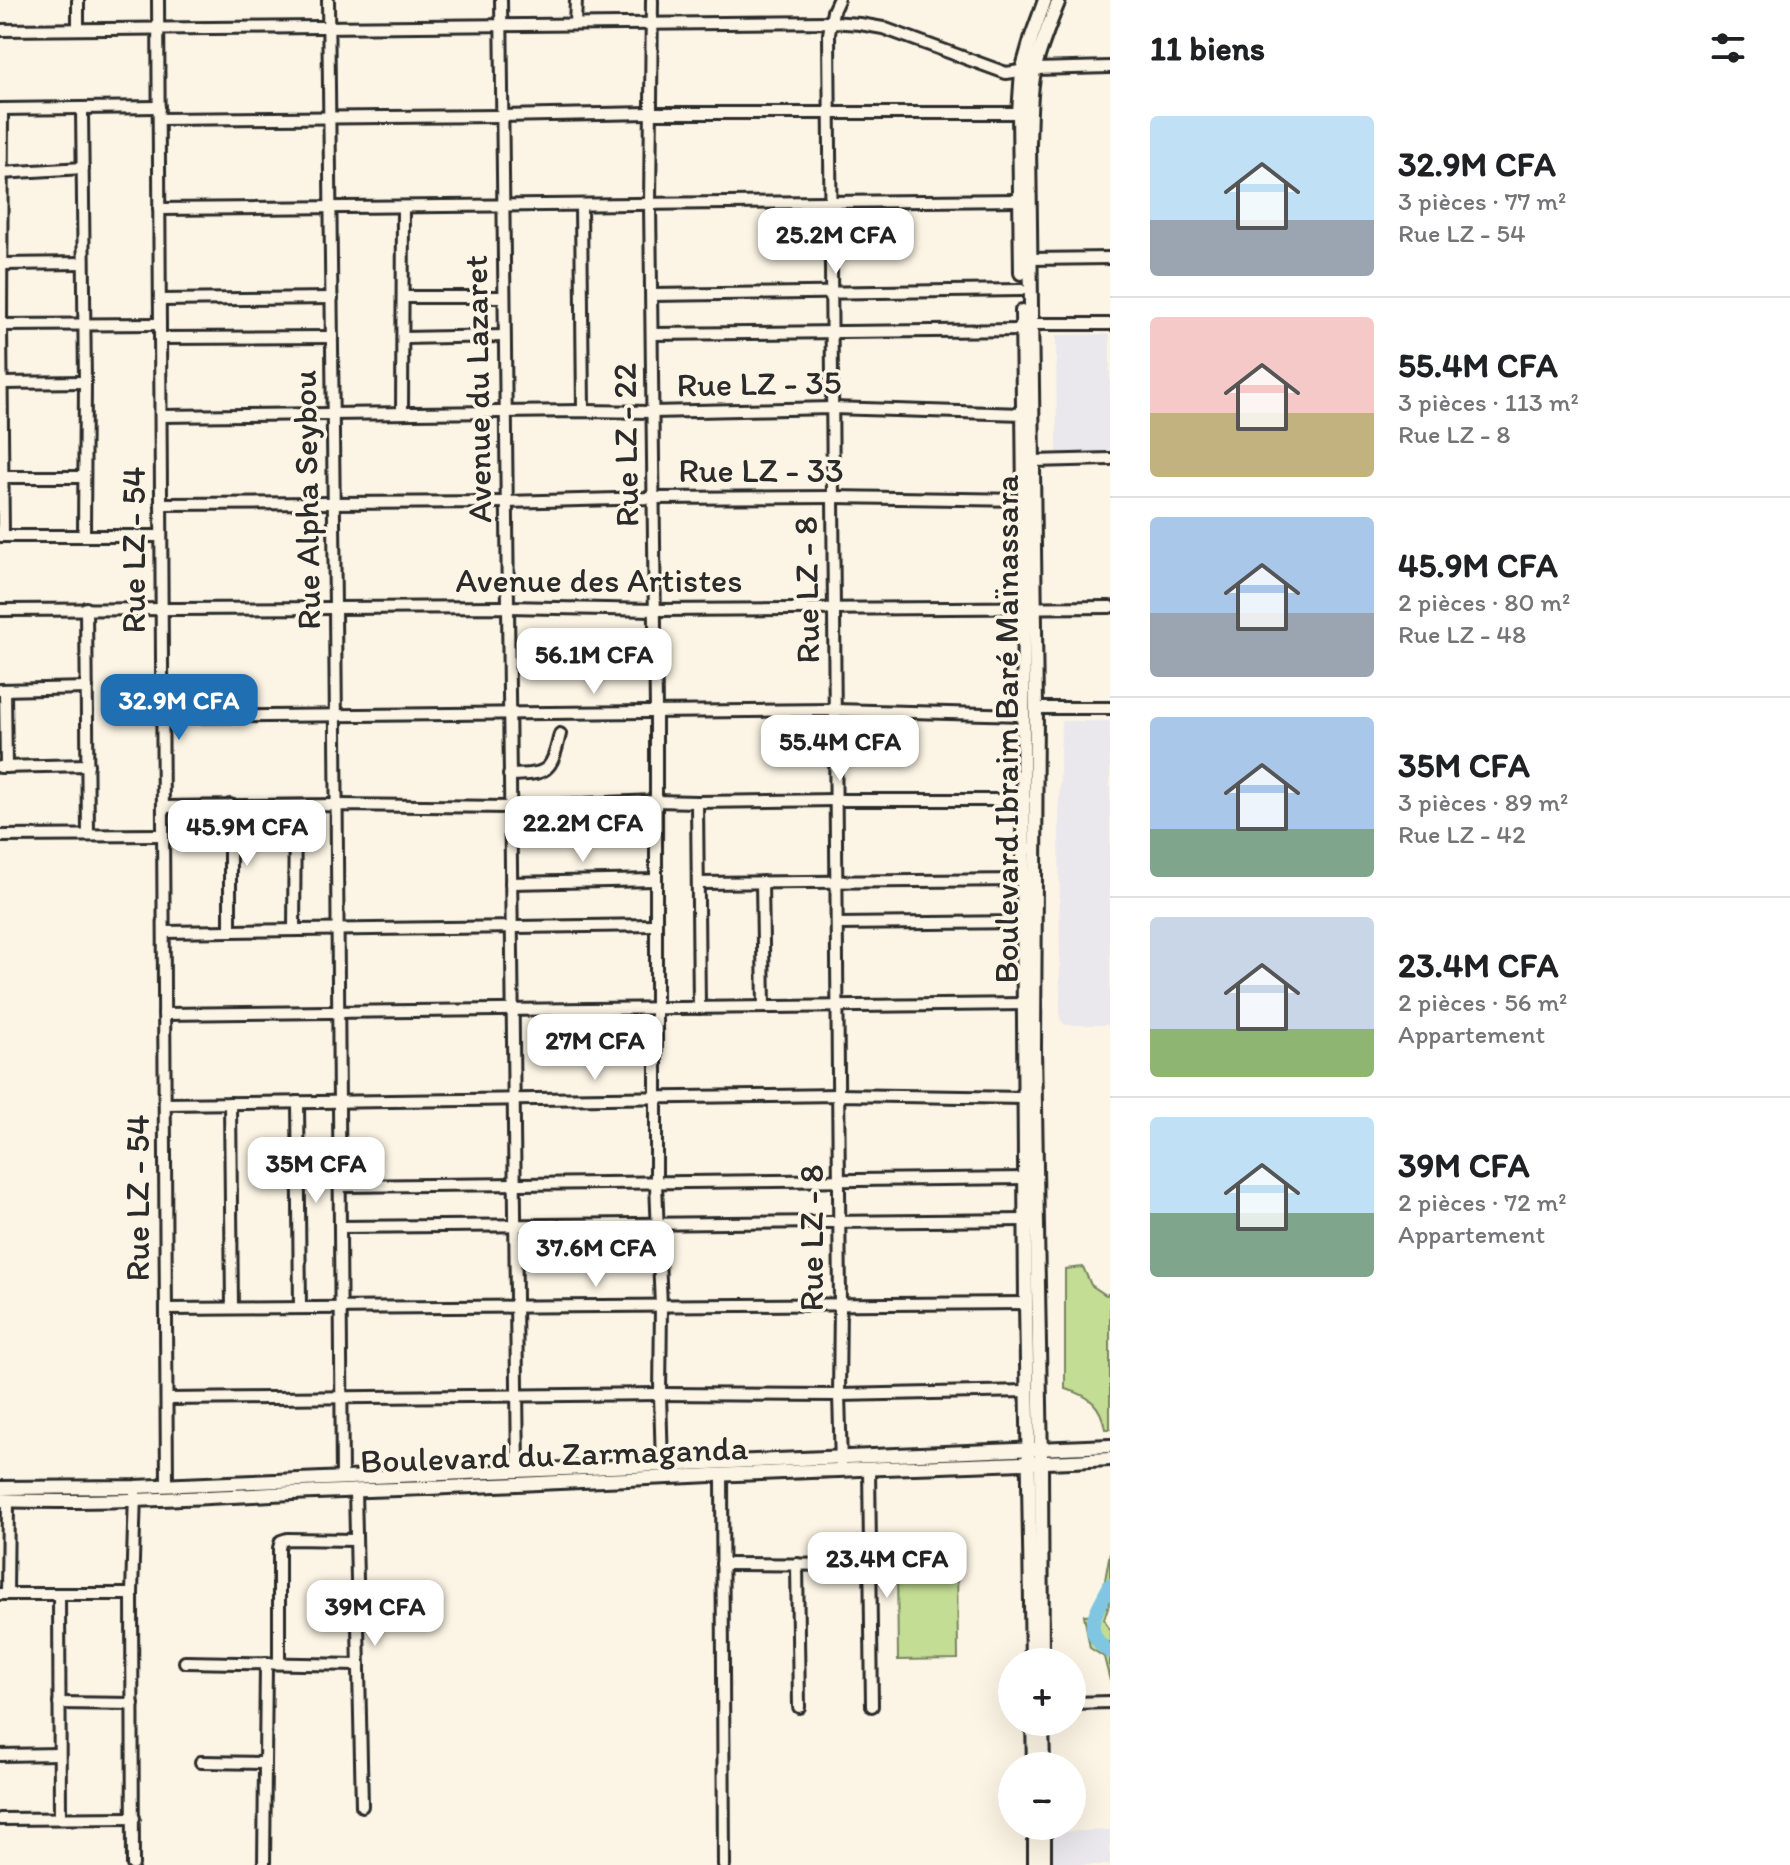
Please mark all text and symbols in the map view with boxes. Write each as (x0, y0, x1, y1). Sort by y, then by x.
icon: filters (1706, 26, 1750, 70)
text: 11 biens (1150, 28, 1265, 69)
text: 32.9M CFA (1398, 144, 1556, 185)
icon: home (1214, 148, 1310, 244)
text: 3 pièces · 77 m² (1398, 185, 1566, 217)
pin: 25.2M CFA (744, 208, 928, 276)
text: Rue LZ - 54 (1398, 217, 1526, 249)
text: 25.2M CFA (776, 218, 896, 250)
street label: Avenue du Lazaret (455, 255, 500, 523)
text: 55.4M CFA (1398, 345, 1558, 386)
icon: home (1214, 349, 1310, 445)
street label: Rue LZ - 22 (604, 362, 647, 528)
street label: Rue LZ - 35 (676, 362, 842, 405)
street label: Rue Alpha Seybou (284, 370, 329, 630)
text: 3 pièces · 113 m² (1398, 386, 1579, 418)
text: Rue LZ - 8 (1398, 418, 1511, 450)
street label: Rue LZ - 33 (678, 450, 844, 491)
street label: Rue LZ - 54 (113, 467, 154, 633)
street label: Boulevard Ibraim Baré Maïnassara (986, 474, 1027, 984)
street label: Rue LZ - 8 (785, 516, 828, 664)
text: 45.9M CFA (1398, 545, 1558, 586)
icon: home (1214, 549, 1310, 645)
street label: Avenue des Artistes (455, 560, 743, 601)
text: 2 pièces · 80 m² (1398, 586, 1570, 618)
text: Rue LZ - 48 (1398, 618, 1526, 650)
pin: 56.1M CFA (502, 628, 686, 696)
text: 56.1M CFA (535, 638, 653, 670)
pin: 32.9M CFA (87, 674, 271, 742)
text: 32.9M CFA (119, 684, 239, 716)
pin: 55.4M CFA (748, 715, 932, 783)
text: 55.4M CFA (779, 725, 901, 757)
text: 35M CFA (1398, 745, 1530, 786)
icon: home (1214, 749, 1310, 845)
text: 3 pièces · 89 m² (1398, 786, 1568, 818)
pin: 22.2M CFA (491, 796, 675, 864)
pin: 45.9M CFA (155, 800, 339, 868)
text: 22.2M CFA (523, 806, 643, 838)
text: 45.9M CFA (186, 810, 308, 842)
text: Rue LZ - 42 (1398, 818, 1526, 850)
text: 23.4M CFA (1398, 945, 1558, 986)
icon: home (1214, 949, 1310, 1045)
text: 2 pièces · 56 m² (1398, 986, 1567, 1018)
pin: 27M CFA (521, 1014, 669, 1082)
text: Appartement (1398, 1018, 1545, 1050)
text: 27M CFA (545, 1024, 645, 1056)
street label: Rue LZ - 54 (117, 1115, 158, 1281)
pin: 35M CFA (242, 1137, 390, 1205)
text: 39M CFA (1398, 1145, 1530, 1186)
text: 35M CFA (266, 1147, 366, 1179)
icon: home (1214, 1149, 1310, 1245)
street label: Rue LZ - 8 (791, 1164, 832, 1312)
text: 2 pièces · 72 m² (1398, 1186, 1567, 1218)
text: Appartement (1398, 1218, 1545, 1250)
pin: 37.6M CFA (504, 1221, 688, 1289)
text: 37.6M CFA (536, 1231, 656, 1263)
street label: Boulevard du Zarmaganda (359, 1427, 749, 1482)
pin: 23.4M CFA (795, 1532, 979, 1600)
text: 23.4M CFA (826, 1542, 948, 1574)
pin: 39M CFA (301, 1580, 449, 1648)
text: 39M CFA (325, 1590, 425, 1622)
map controls (998, 1648, 1086, 1840)
button: + (998, 1648, 1086, 1736)
button: − (998, 1752, 1086, 1840)

